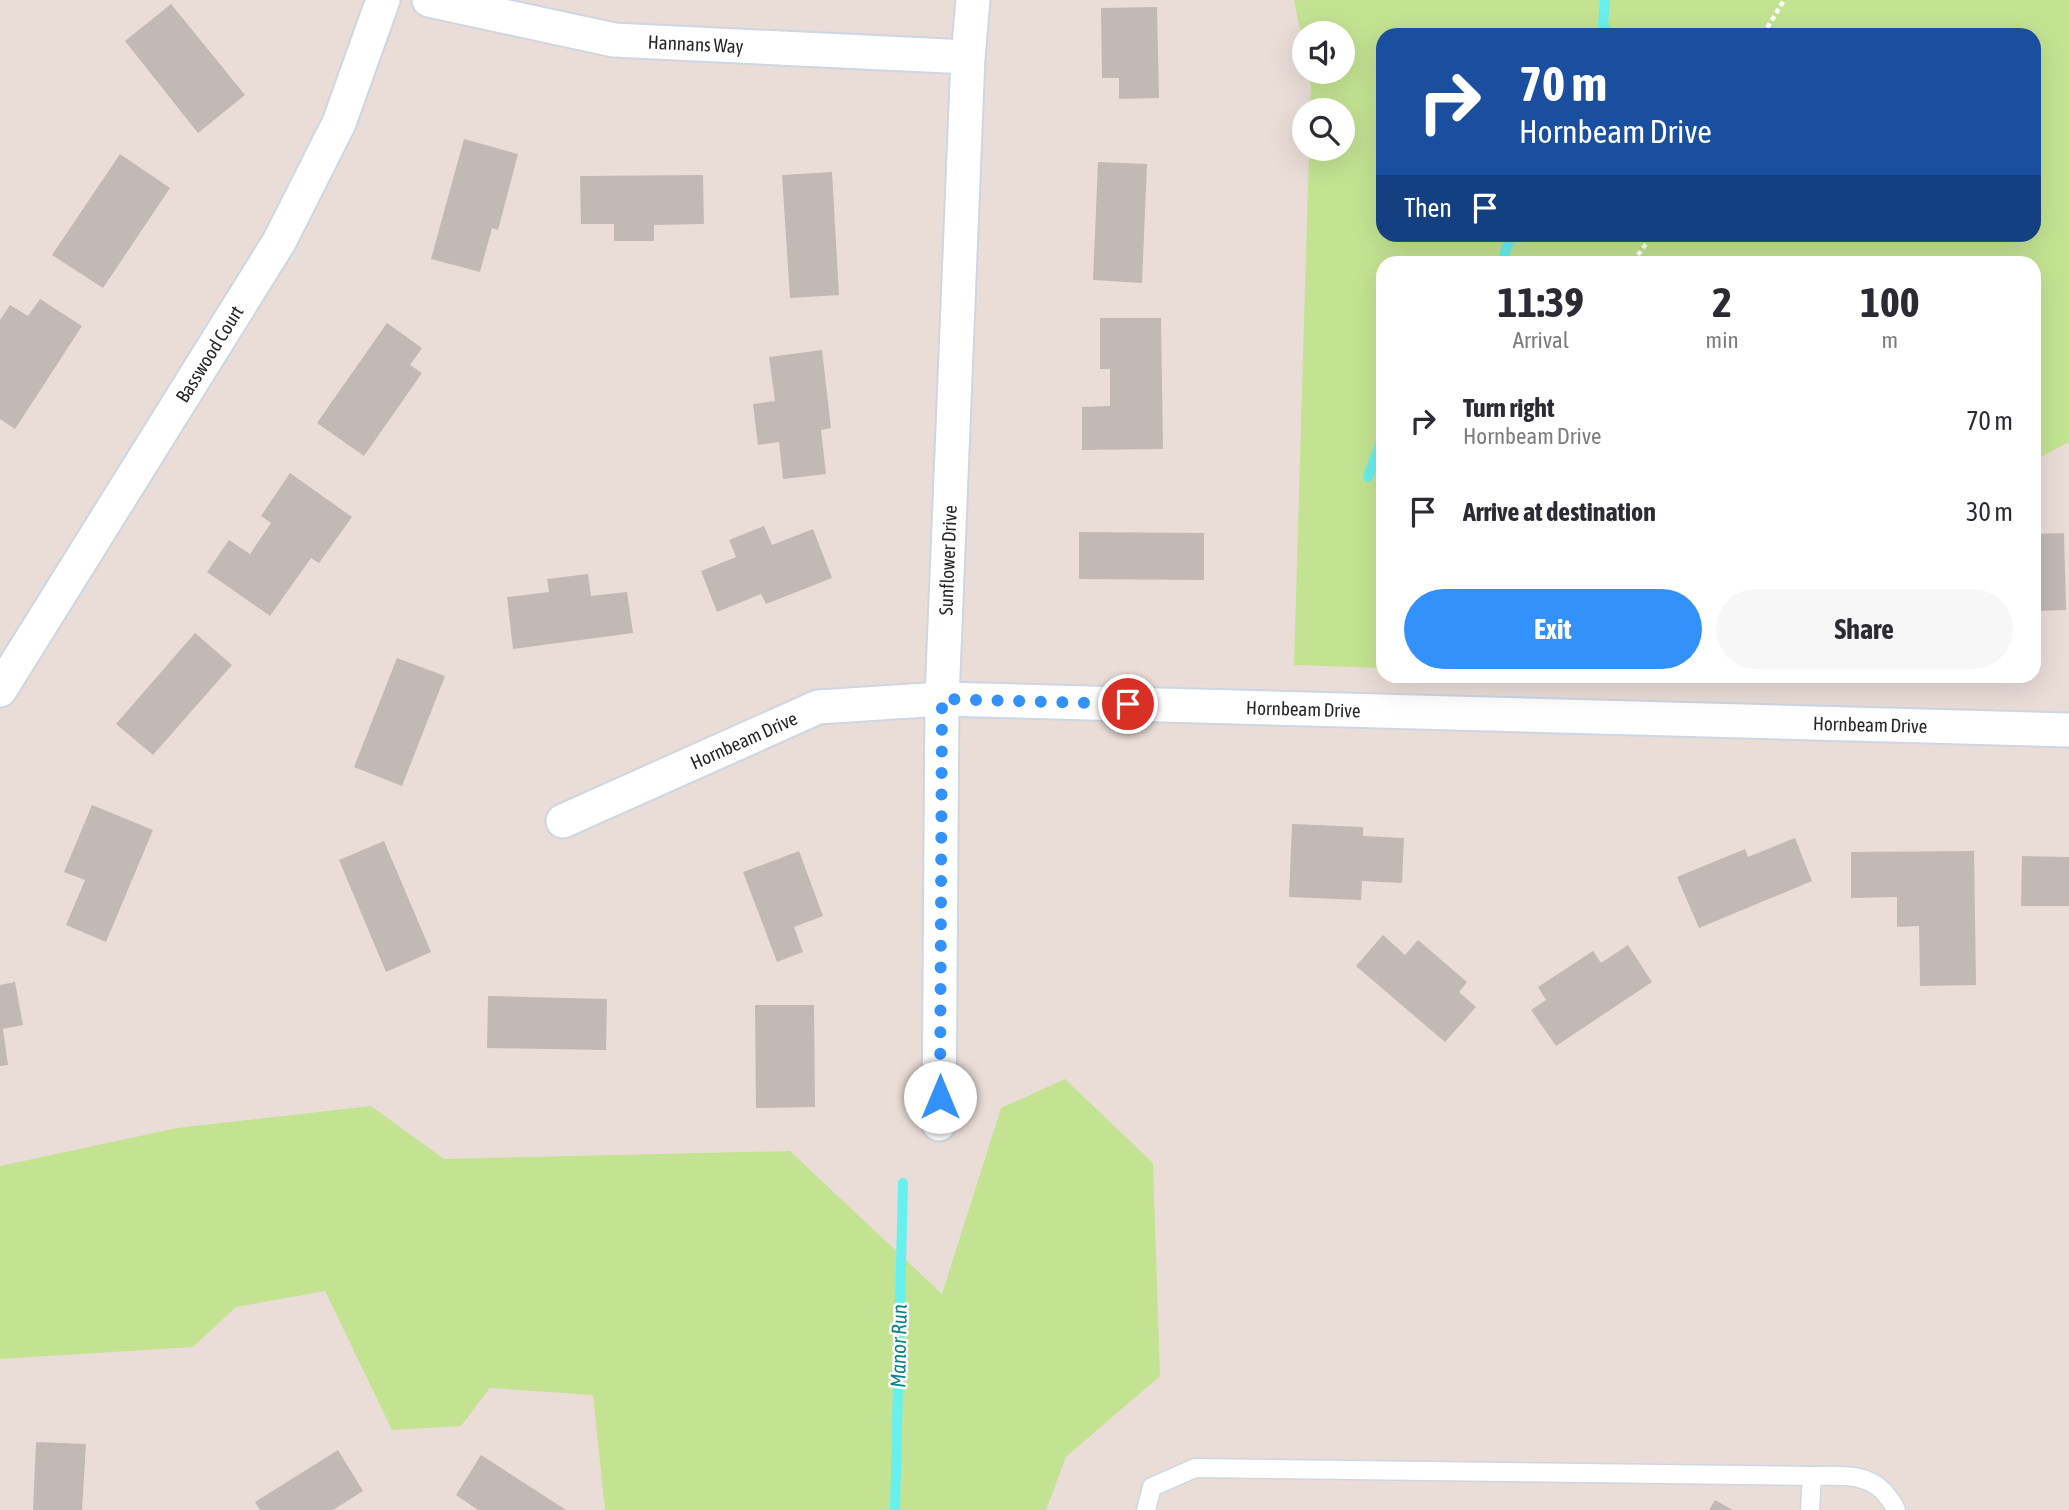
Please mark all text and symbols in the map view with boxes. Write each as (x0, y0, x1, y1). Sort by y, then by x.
map controls (1292, 21, 1355, 161)
button: sound (1292, 21, 1355, 84)
street label: Hannans Way (647, 31, 744, 57)
text: 70 m (1519, 55, 1607, 111)
icon: right (1404, 56, 1495, 147)
button: search (1292, 98, 1355, 161)
text: Hornbeam Drive (1519, 113, 1712, 150)
icon: arrive (1466, 189, 1504, 227)
text: Then (1404, 193, 1452, 223)
text: 11:39 (1498, 278, 1584, 326)
text: 2 (1712, 278, 1732, 326)
text: 100 (1860, 278, 1919, 326)
street label: Basswood Court (171, 302, 248, 406)
text: Arrival (1513, 327, 1569, 353)
text: min (1706, 327, 1739, 353)
text: m (1882, 327, 1898, 353)
text: Turn right (1463, 393, 1554, 423)
icon: right (1404, 402, 1442, 440)
text: 70 m (1966, 406, 2013, 436)
text: Hornbeam Drive (1463, 423, 1602, 449)
icon: arrive (1404, 493, 1442, 531)
text: Arrive at destination (1463, 497, 1656, 527)
text: 30 m (1966, 497, 2013, 527)
street label: Sunflower Drive (934, 505, 961, 616)
button: Exit (1404, 589, 1702, 669)
button: Share (1716, 589, 2013, 669)
pin (1098, 674, 1158, 734)
icon: arrive (1109, 685, 1147, 723)
street label: Hornbeam Drive (1246, 696, 1361, 722)
street label: Hornbeam Drive (687, 707, 801, 774)
street label: Hornbeam Drive (1813, 712, 1928, 737)
position arrow (903, 1060, 977, 1134)
water label: Manor Run (885, 1304, 911, 1388)

